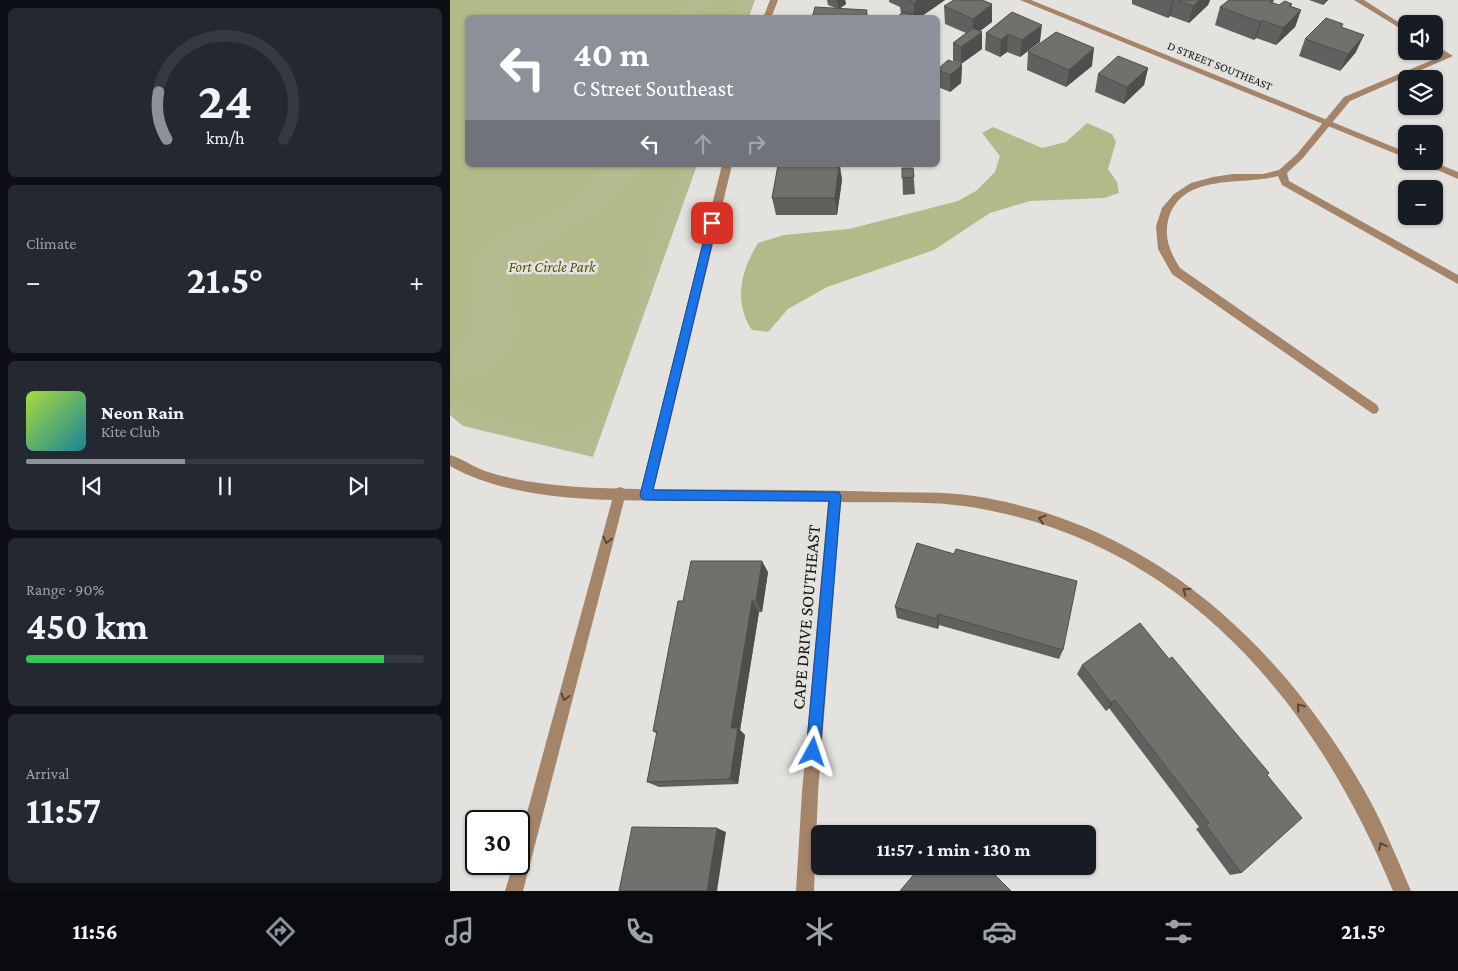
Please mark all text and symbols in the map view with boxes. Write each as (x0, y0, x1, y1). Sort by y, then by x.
map controls (1398, 15, 1443, 225)
button: sound (1398, 15, 1443, 60)
icon: left (490, 35, 555, 100)
text: 40 m (573, 35, 650, 74)
street label: D STREET SOUTHEAST (1165, 39, 1275, 94)
button: layers (1398, 70, 1443, 115)
text: 24 (198, 71, 252, 129)
text: C Street Southeast (573, 76, 734, 101)
button: + (1398, 125, 1443, 170)
text: km/h (206, 128, 245, 148)
icon: left (636, 130, 664, 158)
icon: ahead (689, 130, 717, 158)
icon: right (742, 130, 770, 158)
button: − (1398, 180, 1443, 225)
pin (691, 202, 733, 244)
icon: arrive (698, 209, 726, 237)
text: Climate (26, 235, 76, 252)
text: 21.5° (187, 259, 263, 301)
park label: Fort Circle Park (508, 259, 597, 275)
text: − (26, 266, 41, 297)
text: + (409, 266, 424, 297)
text: Neon Rain (101, 402, 184, 423)
text: Kite Club (101, 423, 160, 440)
icon: previous (78, 472, 106, 500)
icon: pause (211, 472, 239, 500)
icon: next (344, 472, 372, 500)
one-way arrow (1038, 514, 1047, 524)
street label: CAPE DRIVE SOUTHEAST (788, 524, 824, 710)
one-way arrow (602, 536, 613, 545)
text: Range · 90% (26, 581, 104, 598)
one-way arrow (1182, 588, 1192, 597)
text: 450 km (26, 605, 148, 647)
one-way arrow (560, 693, 571, 702)
one-way arrow (1297, 704, 1305, 713)
position arrow (786, 725, 838, 777)
text: Arrival (26, 765, 70, 782)
text: 11:57 (26, 789, 101, 831)
speed limit sign: 30 (465, 810, 530, 875)
text: 11:57 · 1 min · 130 m (876, 839, 1031, 860)
one-way arrow (1378, 842, 1389, 851)
icon: directions (263, 914, 298, 949)
icon: music (442, 914, 477, 949)
icon: phone (622, 914, 657, 949)
icon: climate (802, 914, 837, 949)
icon: car (982, 914, 1017, 949)
icon: filters (1161, 914, 1196, 949)
text: 11:56 (72, 919, 118, 944)
text: 21.5° (1341, 919, 1386, 944)

